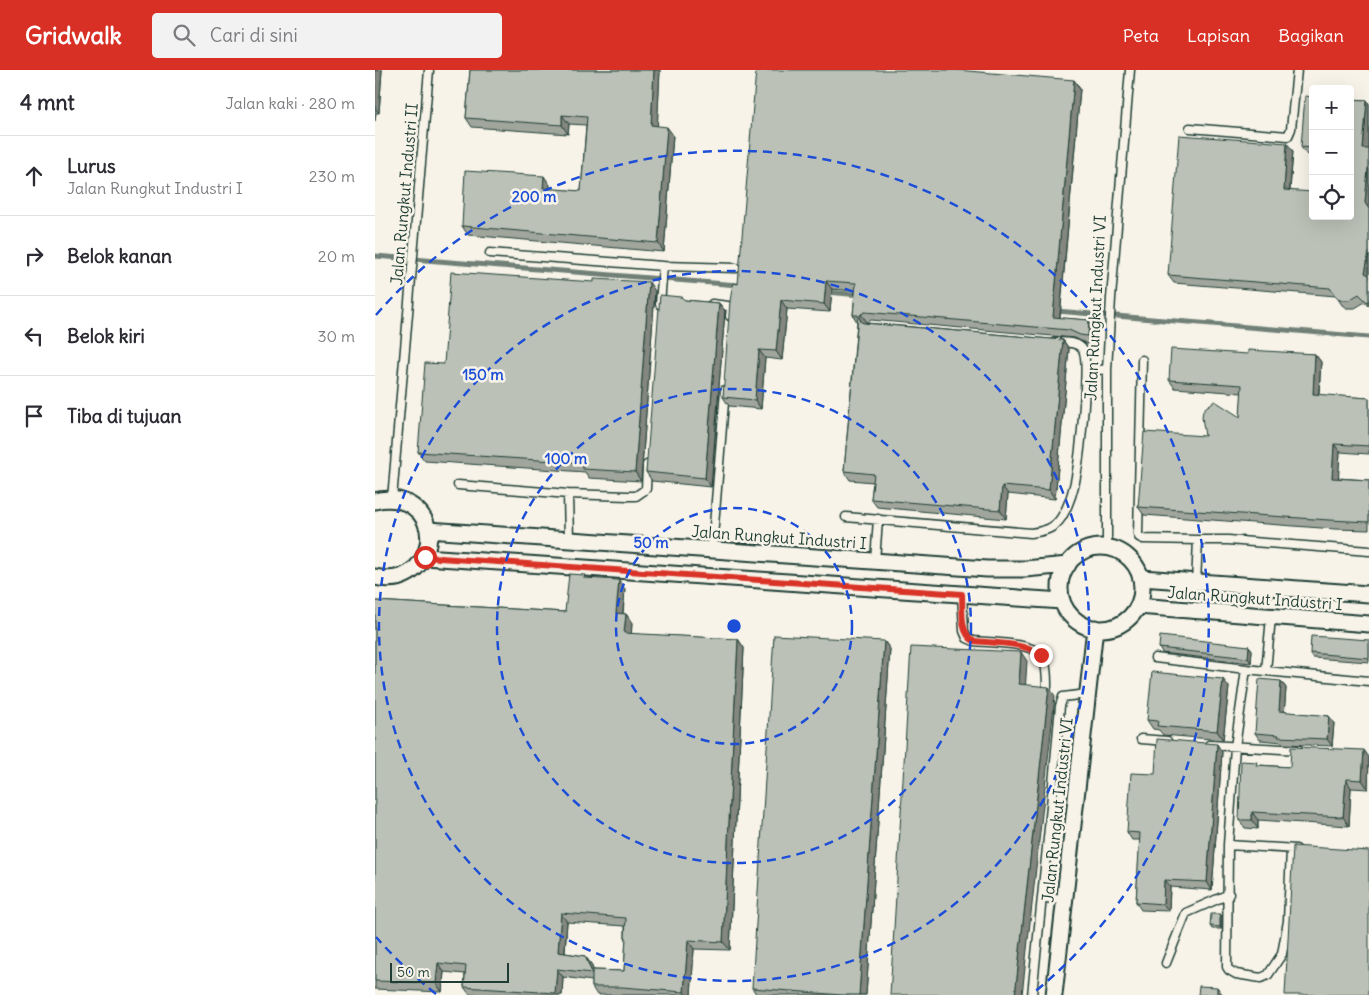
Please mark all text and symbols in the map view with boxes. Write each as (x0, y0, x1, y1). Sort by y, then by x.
search box (152, 13, 502, 58)
text: Gridwalk (25, 20, 122, 50)
icon: search (170, 21, 198, 49)
text: Cari di sini (210, 23, 298, 47)
text: Peta (1123, 24, 1159, 47)
text: Lapisan (1187, 24, 1250, 47)
text: Bagikan (1278, 24, 1344, 47)
map controls (1309, 85, 1354, 220)
button: + (1309, 85, 1354, 130)
text: 4 mnt (20, 89, 75, 116)
text: Jalan kaki · 280 m (226, 93, 355, 113)
street label: Jalan Rungkut Industri II (386, 102, 422, 286)
button: − (1309, 130, 1354, 175)
text: Lurus (67, 154, 116, 178)
icon: ahead (20, 162, 48, 190)
text: 230 m (309, 166, 355, 186)
button: locate (1309, 175, 1354, 220)
text: Jalan Rungkut Industri I (67, 178, 243, 198)
text: 200 m (512, 187, 556, 206)
street label: Jalan Rungkut Industri VI (1080, 215, 1110, 401)
icon: right (20, 242, 48, 270)
text: Belok kanan (67, 244, 172, 268)
text: 20 m (318, 246, 355, 266)
icon: left (20, 322, 48, 350)
text: Belok kiri (67, 324, 145, 348)
text: 30 m (318, 326, 355, 346)
text: 150 m (462, 365, 504, 384)
icon: arrive (20, 402, 48, 430)
text: Tiba di tujuan (67, 404, 182, 428)
text: 100 m (545, 449, 587, 468)
street label: Jalan Rungkut Industri I (691, 521, 867, 553)
text: 50 m (633, 533, 669, 552)
route start (414, 546, 437, 569)
street label: Jalan Rungkut Industri I (1167, 582, 1343, 614)
centre of rings (725, 617, 743, 635)
route end (1030, 644, 1053, 667)
street label: Jalan Rungkut Industri VI (1037, 717, 1077, 903)
scale bar (390, 960, 509, 983)
text: 50 m (397, 963, 430, 981)

